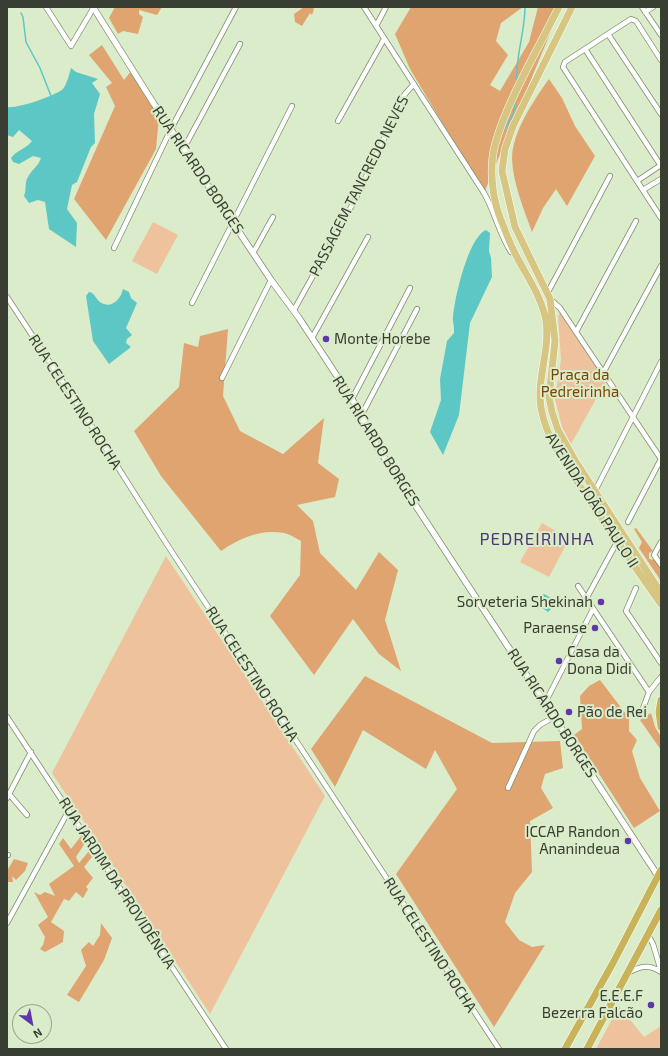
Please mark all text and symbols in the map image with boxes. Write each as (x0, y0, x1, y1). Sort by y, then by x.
street label: PASSAGEM TANCREDO NEVES (306, 93, 412, 279)
street label: RUA RICARDO BORGES (148, 103, 248, 237)
place label: Monte Horebe (334, 330, 431, 348)
street label: RUA CELESTINO ROCHA (25, 331, 125, 473)
marker: Monte Horebe (321, 334, 331, 344)
park label: Praça da Pedreirinha (541, 366, 619, 401)
street label: RUA RICARDO BORGES (329, 372, 423, 510)
street label: AVENIDA JOÃO PAULO II (542, 429, 642, 571)
district label: PEDREIRINHA (479, 529, 595, 549)
place label: Sorveteria Shekinah (457, 593, 593, 611)
marker: Sorveteria Shekinah (596, 597, 606, 607)
street label: RUA CELESTINO ROCHA (202, 603, 302, 745)
place label: Paraense (523, 619, 587, 637)
marker: Paraense (590, 623, 600, 633)
place label: Casa da Dona Didi (567, 643, 632, 678)
street label: RUA RICARDO BORGES (504, 645, 600, 781)
marker: Casa da Dona Didi (554, 656, 564, 666)
place label: Pão de Rei (577, 703, 647, 721)
marker: Pão de Rei (564, 707, 574, 717)
street label: RUA JARDIM DA PROVIDÊNCIA (55, 794, 179, 972)
place label: ICCAP Randon Ananindeua (526, 823, 620, 858)
marker: ICCAP Randon Ananindeua (623, 836, 633, 846)
street label: RUA CELESTINO ROCHA (380, 874, 480, 1016)
place label: E.E.E.F Bezerra Falcão (542, 987, 643, 1022)
marker: E.E.E.F Bezerra Falcão (646, 1000, 656, 1010)
north arrow (12, 1004, 52, 1044)
text: N (31, 1026, 45, 1041)

